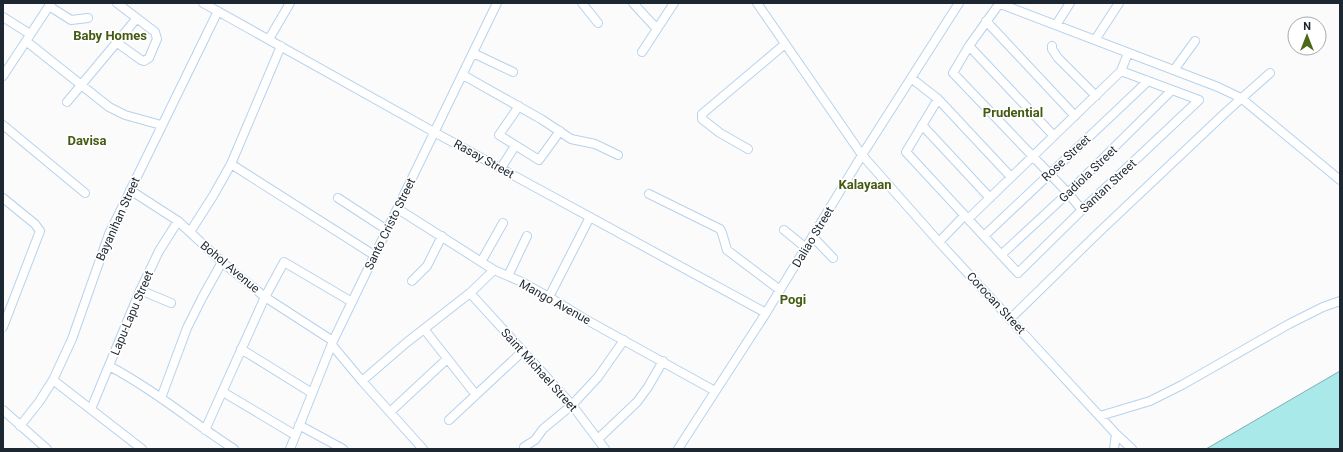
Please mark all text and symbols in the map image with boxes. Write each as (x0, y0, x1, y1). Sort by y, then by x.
north arrow (1287, 16, 1327, 56)
text: N (1303, 20, 1311, 33)
district label: Baby Homes (73, 28, 147, 43)
district label: Prudential (983, 105, 1043, 120)
street label: Rose Street (1039, 132, 1093, 184)
district label: Davisa (68, 133, 107, 148)
street label: Rasay Street (451, 137, 517, 181)
street label: Gadiola Street (1056, 143, 1120, 205)
street label: Santan Street (1077, 156, 1139, 216)
street label: Bayanihan Street (93, 175, 143, 263)
street label: Santo Cristo Street (362, 176, 418, 272)
district label: Kalayaan (838, 177, 892, 192)
street label: Daliao Street (789, 204, 837, 270)
street label: Bohol Avenue (198, 238, 262, 296)
street label: Lapu-Lapu Street (108, 268, 156, 357)
street label: Corocan Street (964, 269, 1028, 337)
street label: Mango Avenue (517, 277, 593, 327)
district label: Pogi (780, 292, 806, 307)
street label: Saint Michael Street (498, 326, 580, 414)

